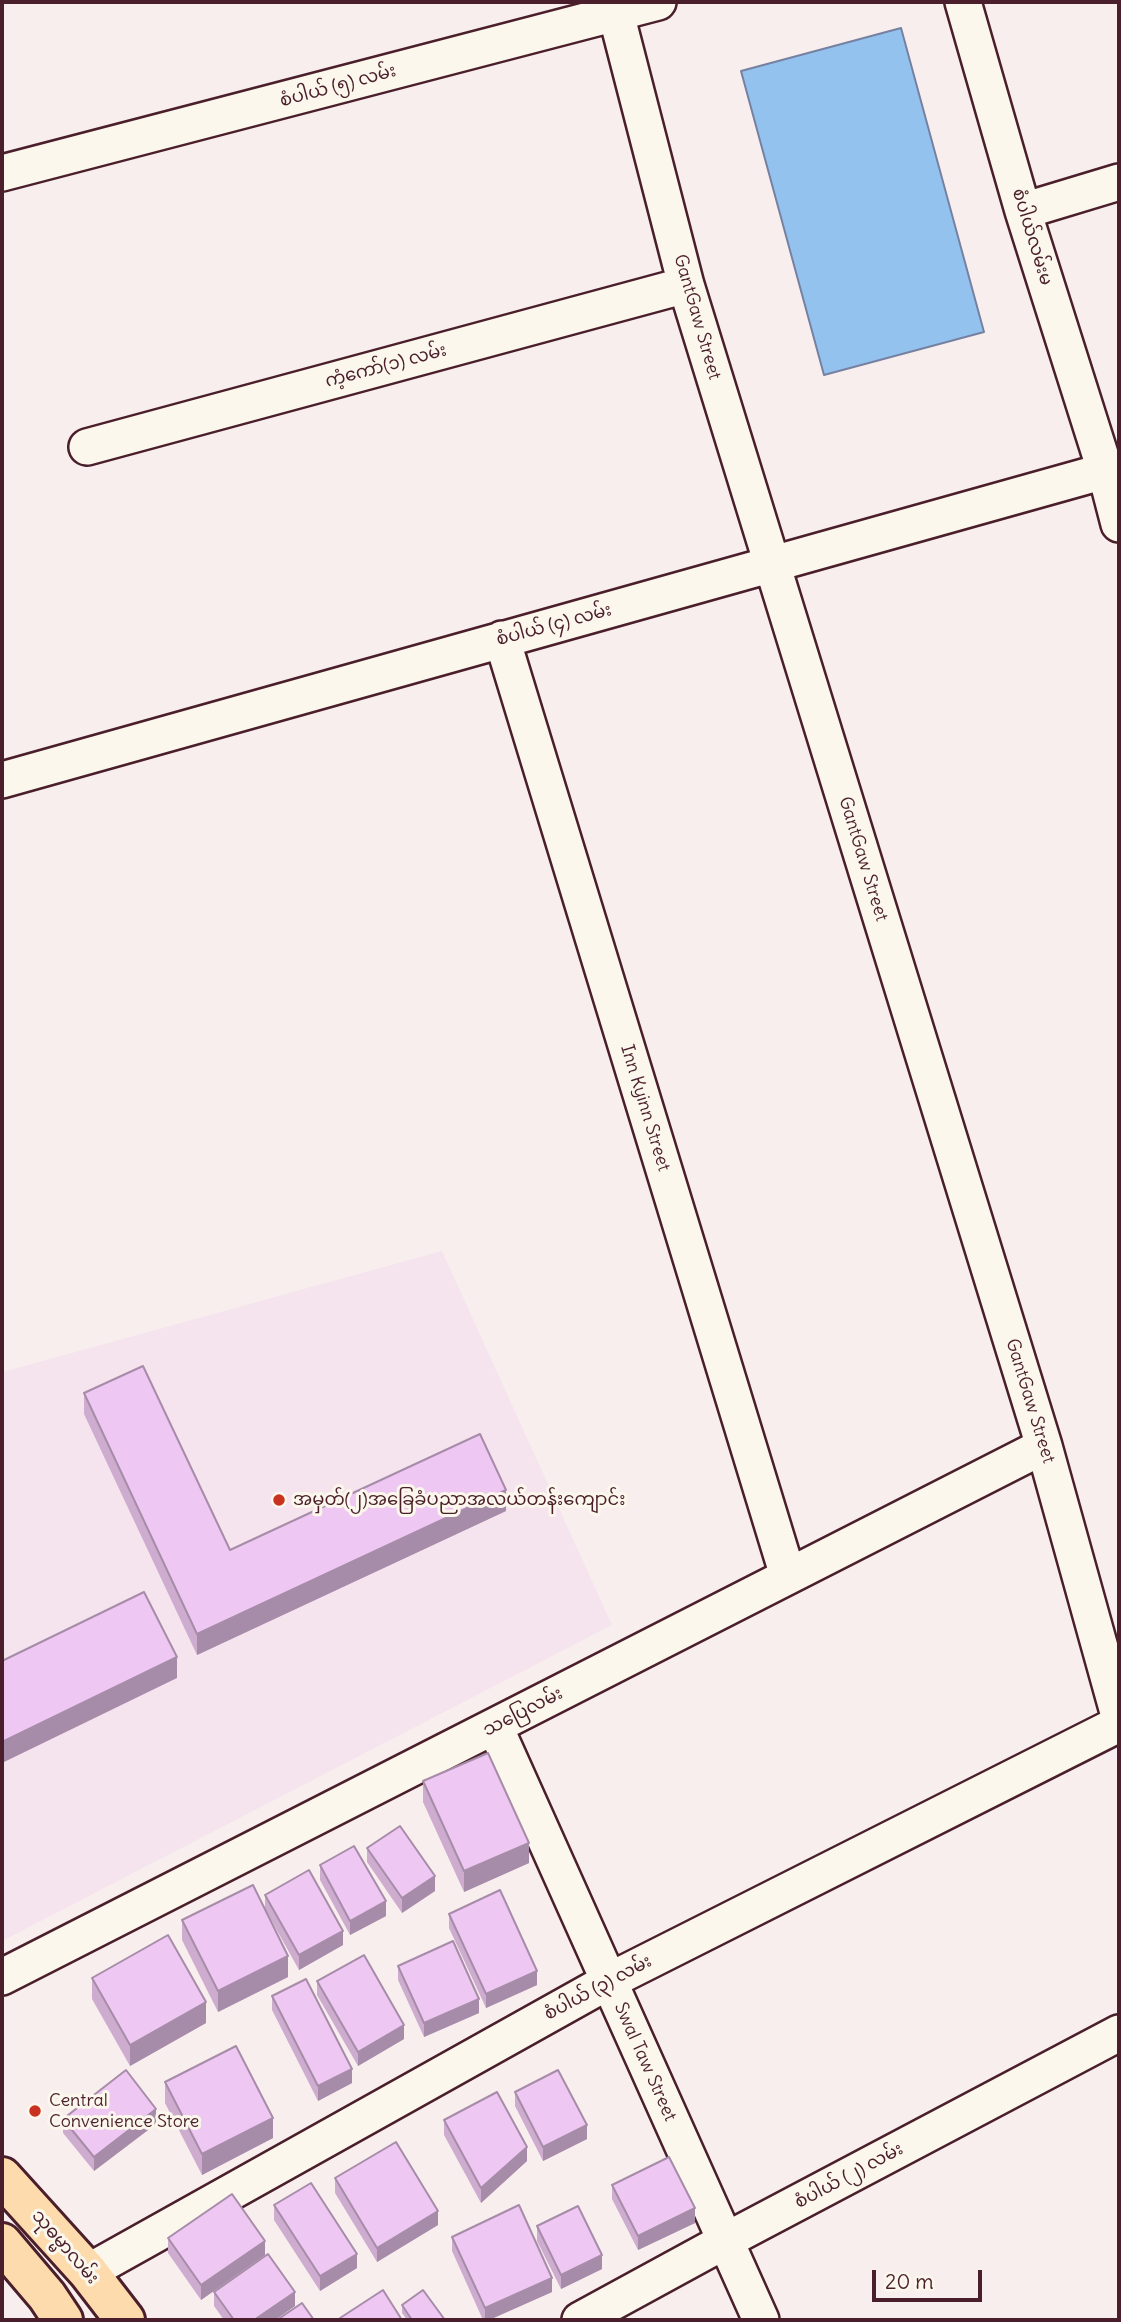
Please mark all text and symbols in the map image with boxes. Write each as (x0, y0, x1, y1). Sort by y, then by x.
street label: စံပါယ် (၅) လမ်း (277, 60, 399, 112)
street label: စံပါယ်လမ်းမ (1007, 186, 1057, 288)
street label: GantGaw Street (669, 252, 725, 382)
street label: ကံ့ကော်(၁) လမ်း (323, 339, 449, 393)
street label: စံပါယ် (၄) လမ်း (494, 599, 614, 651)
street label: GantGaw Street (834, 794, 892, 924)
street label: Inn Kyinn Street (615, 1042, 675, 1174)
street label: GantGaw Street (1001, 1336, 1059, 1466)
place label: အမှတ်(၂)အခြေခံပညာအလယ်တန်းကျောင်း (293, 1489, 625, 1511)
marker: အမှတ်(၂)အခြေခံပညာအလယ်တန်းကျောင်း (271, 1492, 287, 1508)
street label: သပြေလမ်း (480, 1683, 566, 1741)
street label: စံပါယ် (၃) လမ်း (541, 1951, 655, 2025)
street label: Swal Taw Street (609, 1999, 681, 2125)
place label: Central Convenience Store (49, 2090, 199, 2132)
marker: Central Convenience Store (27, 2103, 43, 2119)
street label: စံပါယ် (၂) လမ်း (791, 2138, 907, 2214)
street label: သုဓမ္မာလမ်း (27, 2205, 103, 2289)
scale bar (876, 2256, 986, 2300)
text: 20 m (885, 2268, 934, 2295)

